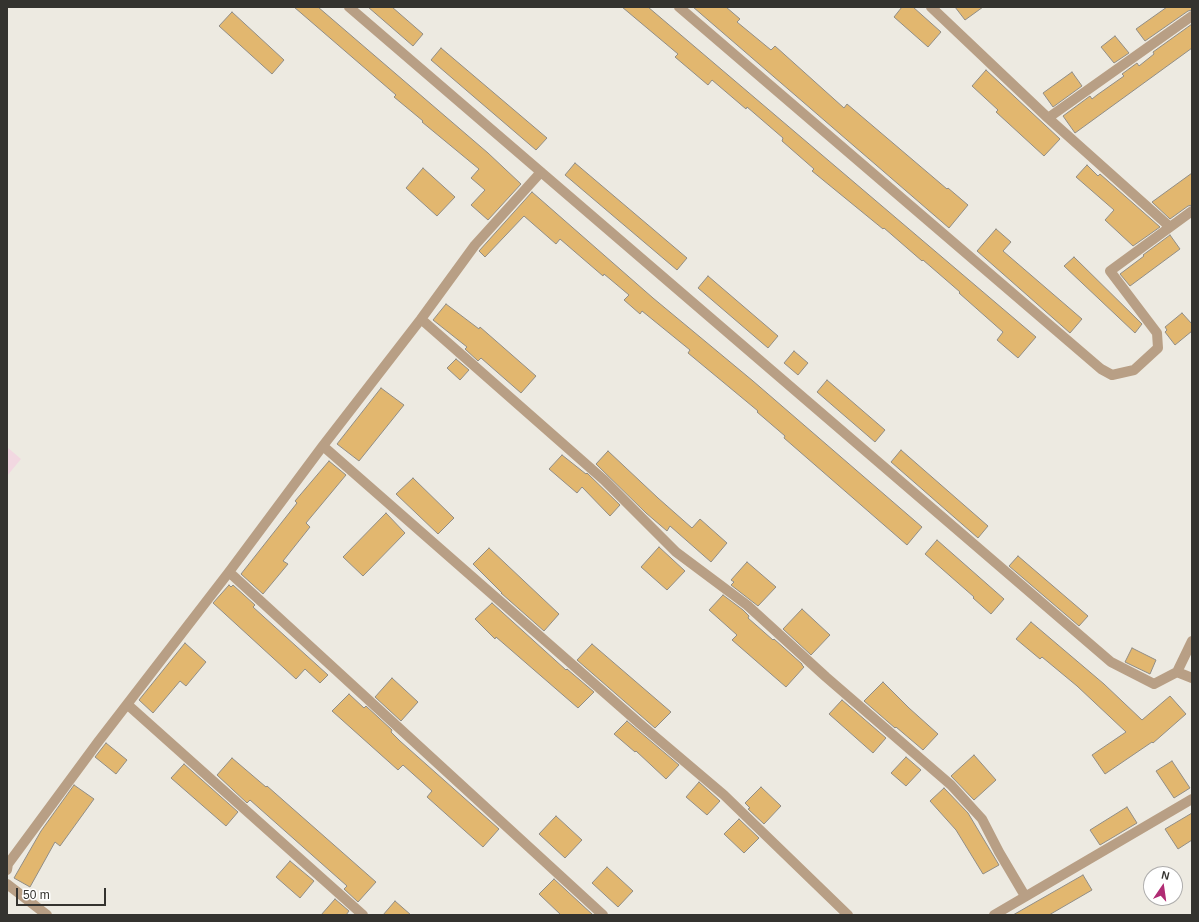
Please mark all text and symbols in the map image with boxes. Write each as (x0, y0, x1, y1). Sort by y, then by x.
north arrow (1143, 866, 1183, 906)
text: N (1160, 869, 1171, 882)
scale bar (18, 880, 108, 906)
text: 50 m (23, 888, 50, 902)

